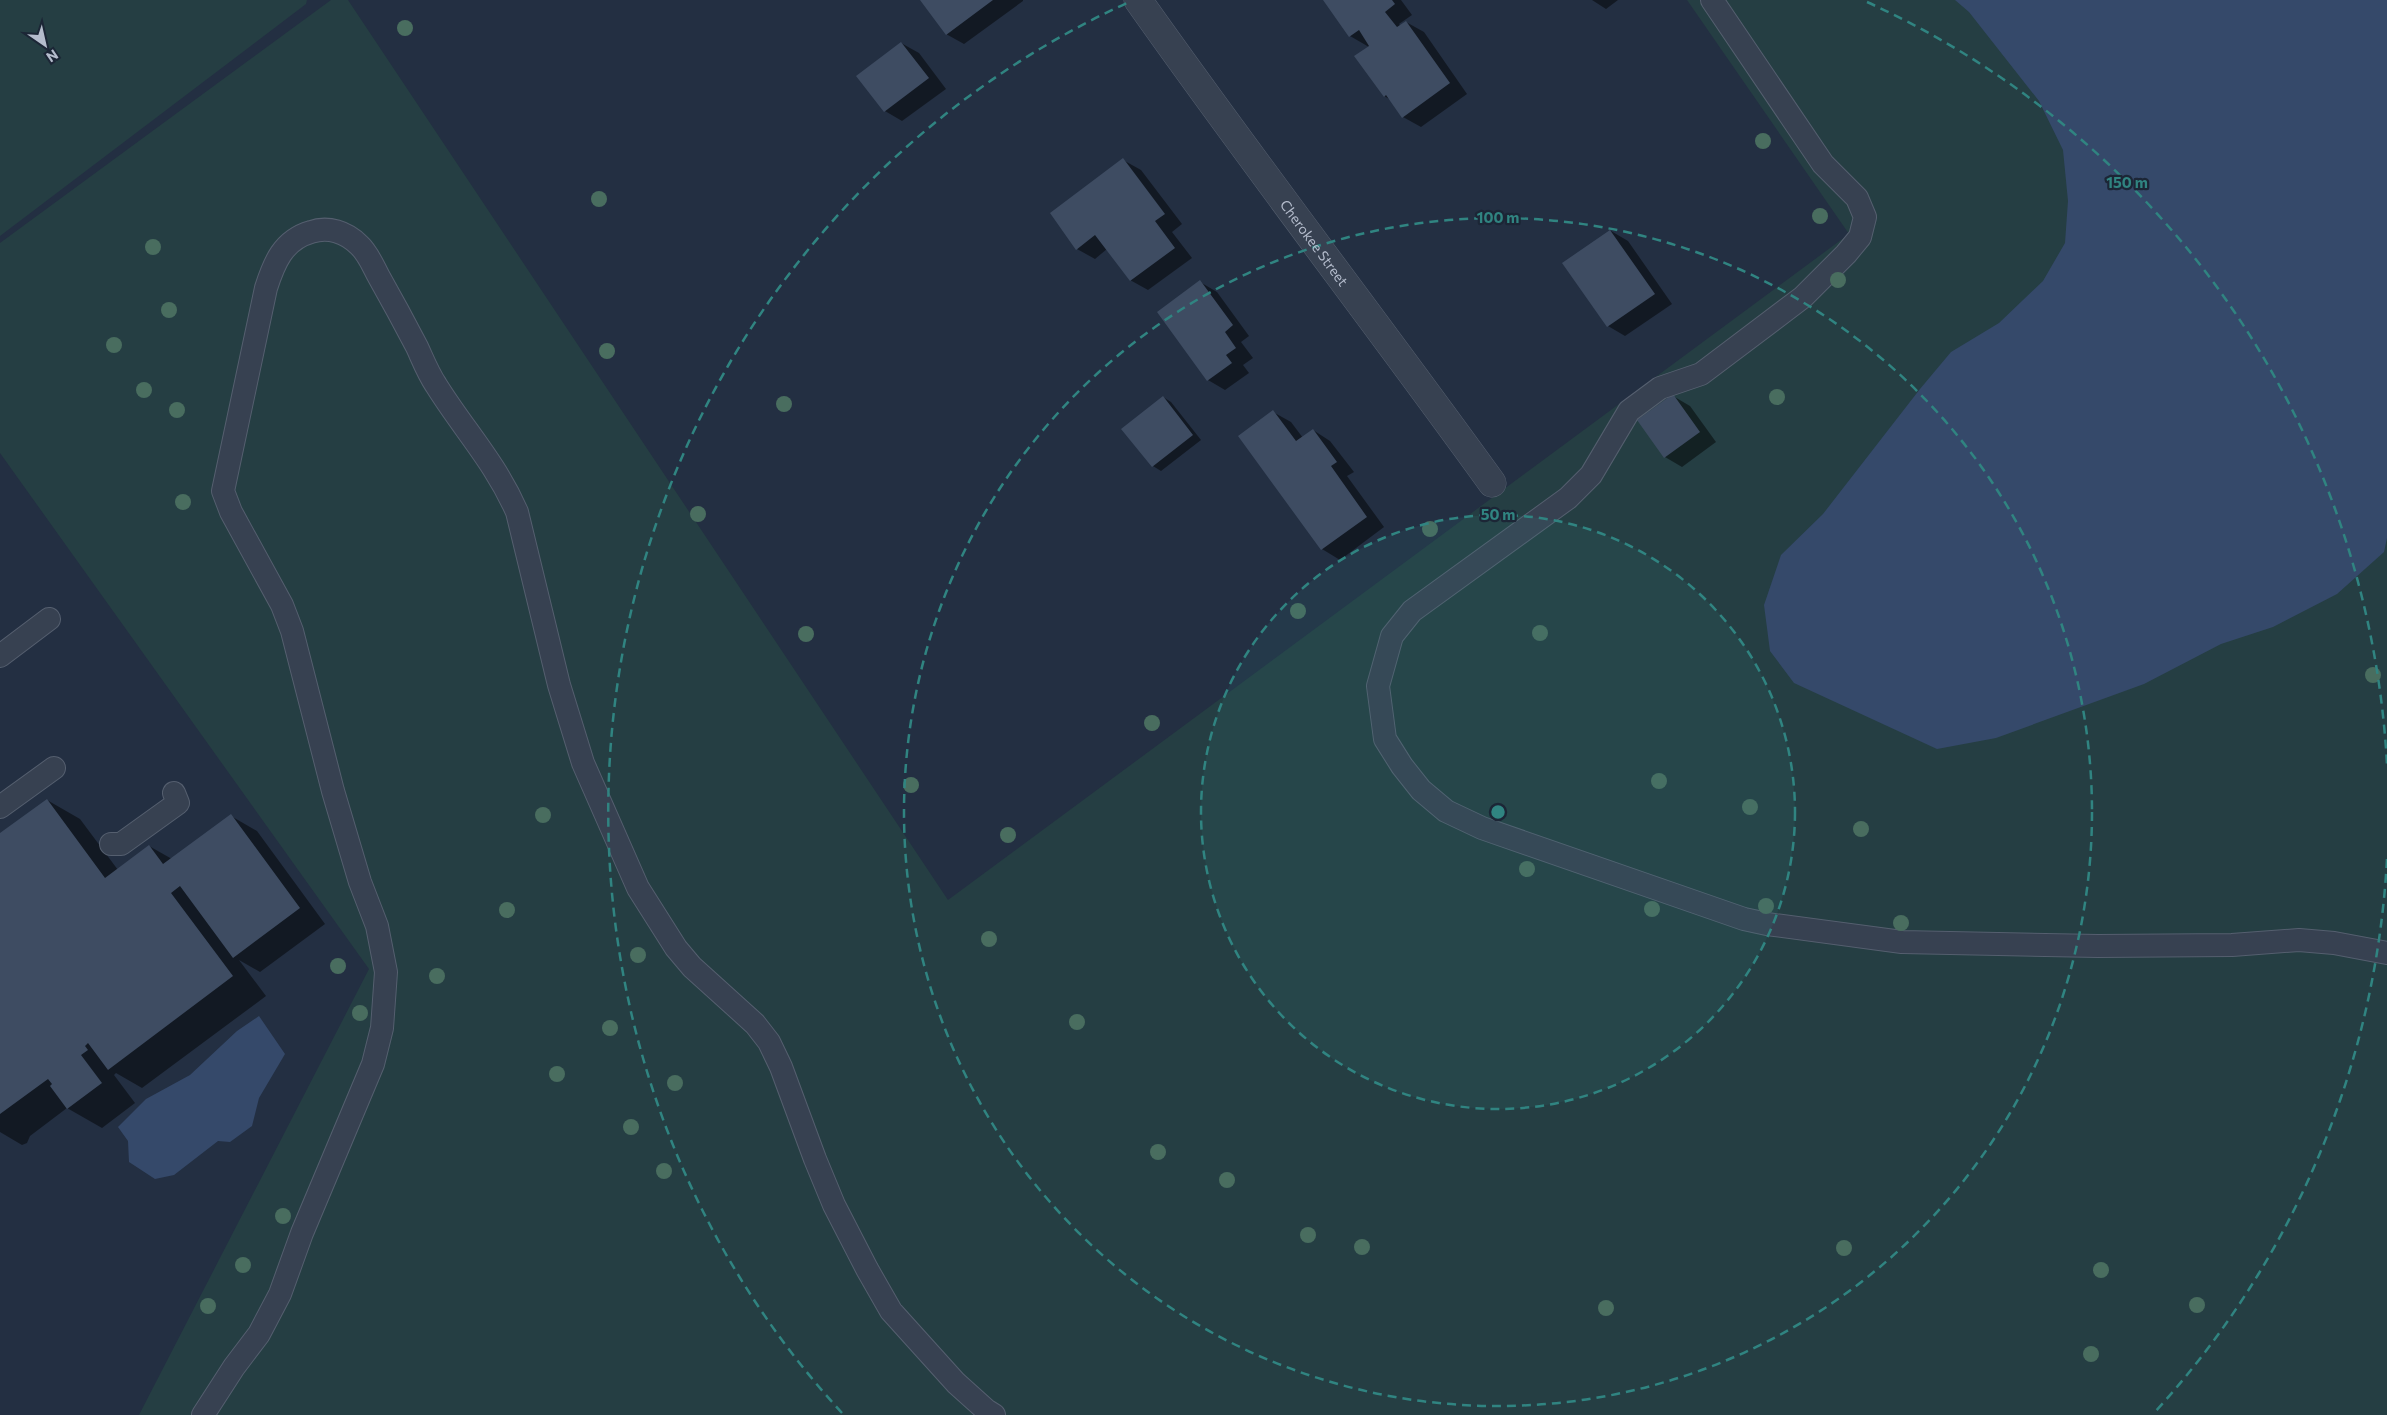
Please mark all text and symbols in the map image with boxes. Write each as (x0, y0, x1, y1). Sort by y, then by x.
north arrow (20, 20, 70, 70)
text: N (43, 46, 62, 66)
text: 150 m (2106, 173, 2148, 191)
street label: Cherokee Street (1277, 196, 1352, 289)
text: 100 m (1477, 208, 1519, 226)
text: 50 m (1481, 505, 1515, 523)
centre of rings (1489, 803, 1507, 821)

